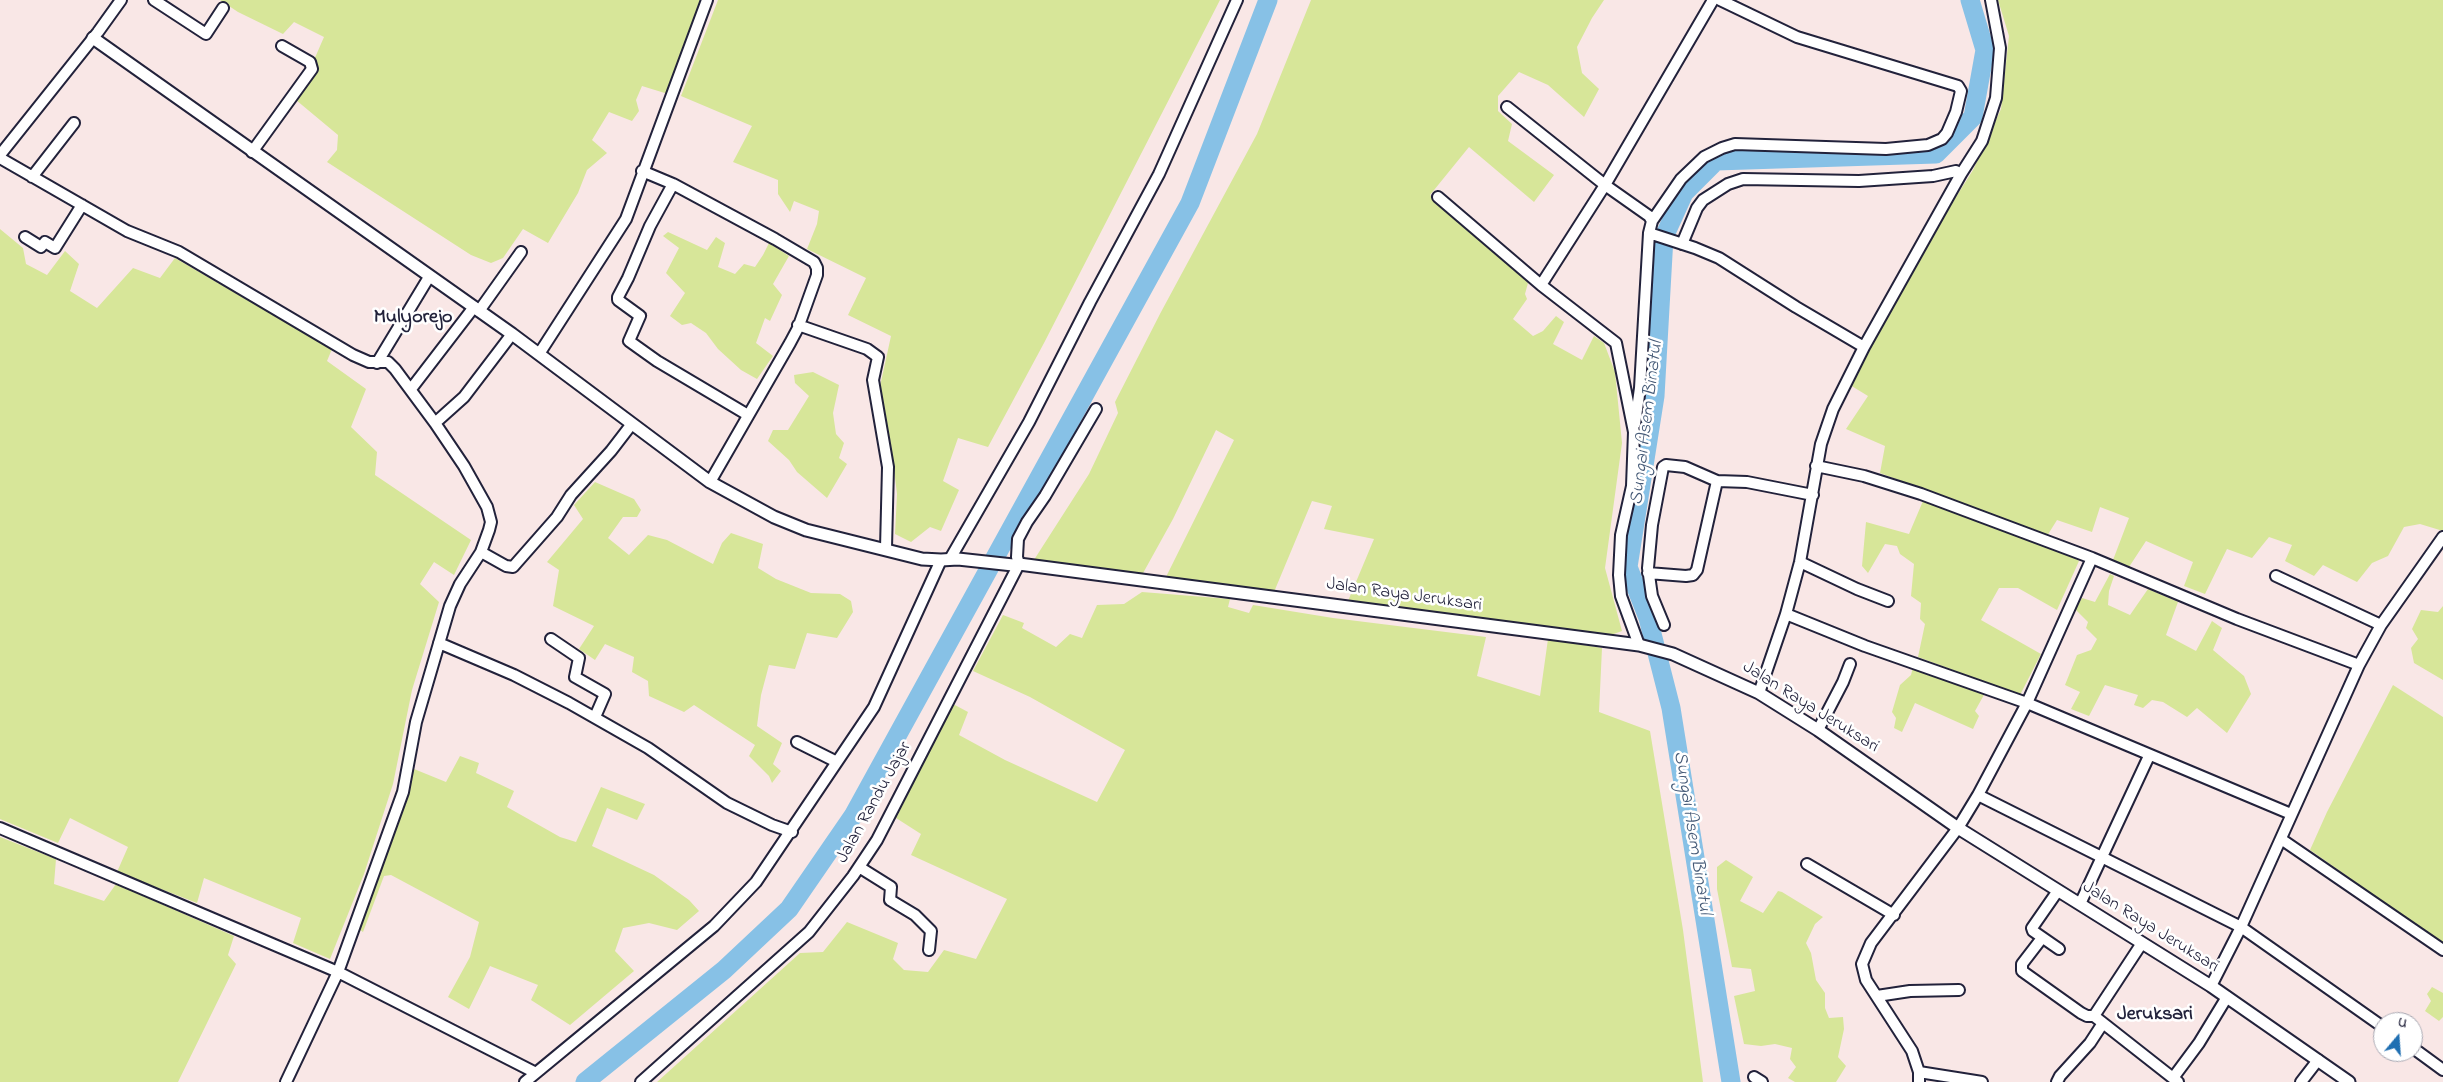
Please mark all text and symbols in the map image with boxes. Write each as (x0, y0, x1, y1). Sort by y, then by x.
district label: Mulyorejo (374, 307, 452, 331)
water label: Sungai Asem Binatul (1627, 340, 1669, 506)
street label: Jalan Raya Jeruksari (1325, 574, 1483, 618)
street label: Jalan Raya Jeruksari (1738, 657, 1882, 759)
street label: Jalan Randu Jajar (833, 739, 917, 867)
water label: Sungai Asem Binatul (1667, 750, 1715, 916)
street label: Jalan Raya Jeruksari (2078, 877, 2222, 979)
district label: Jeruksari (2117, 1004, 2193, 1028)
north arrow (2373, 1012, 2423, 1062)
text: U (2395, 1012, 2410, 1035)

